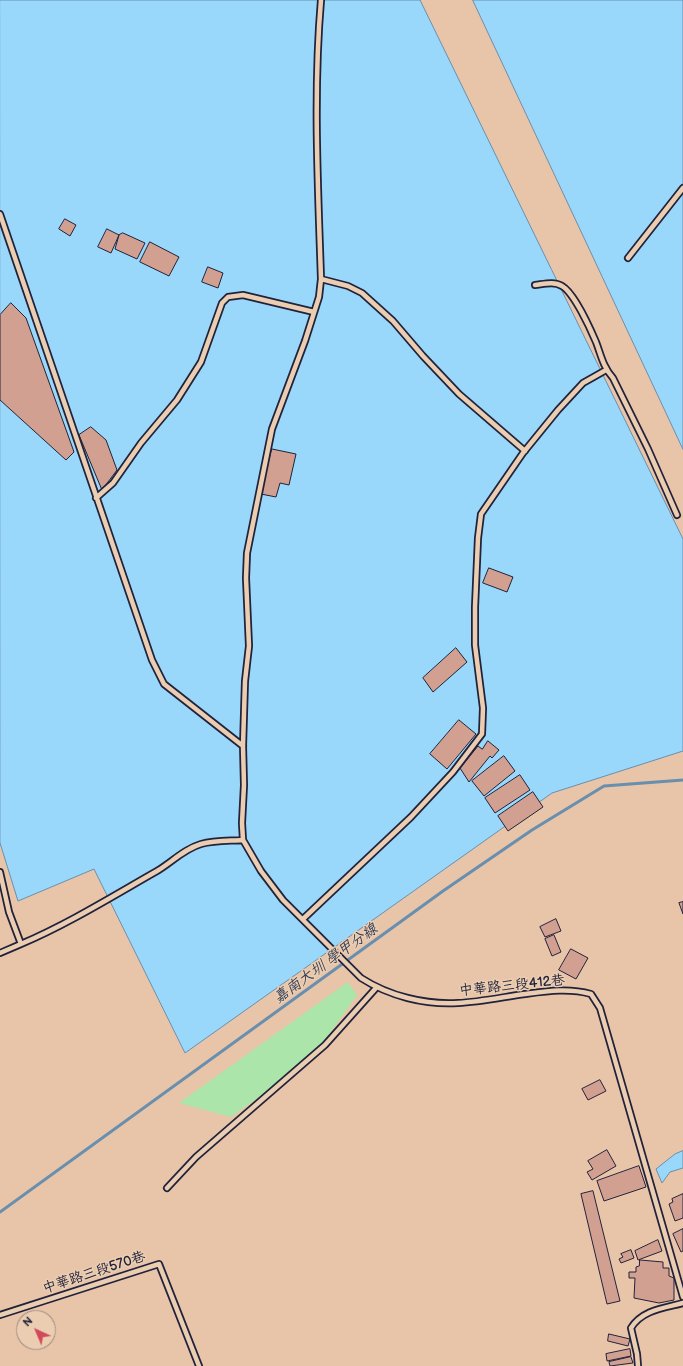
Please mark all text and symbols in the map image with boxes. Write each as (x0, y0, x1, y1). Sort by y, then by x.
water label: 嘉南大圳 學甲分線 (271, 920, 381, 1008)
street label: 中華路三段412巷 (458, 972, 566, 1000)
street label: 中華路三段570巷 (40, 1248, 148, 1298)
north arrow (16, 1310, 56, 1350)
text: N (21, 1314, 35, 1329)

